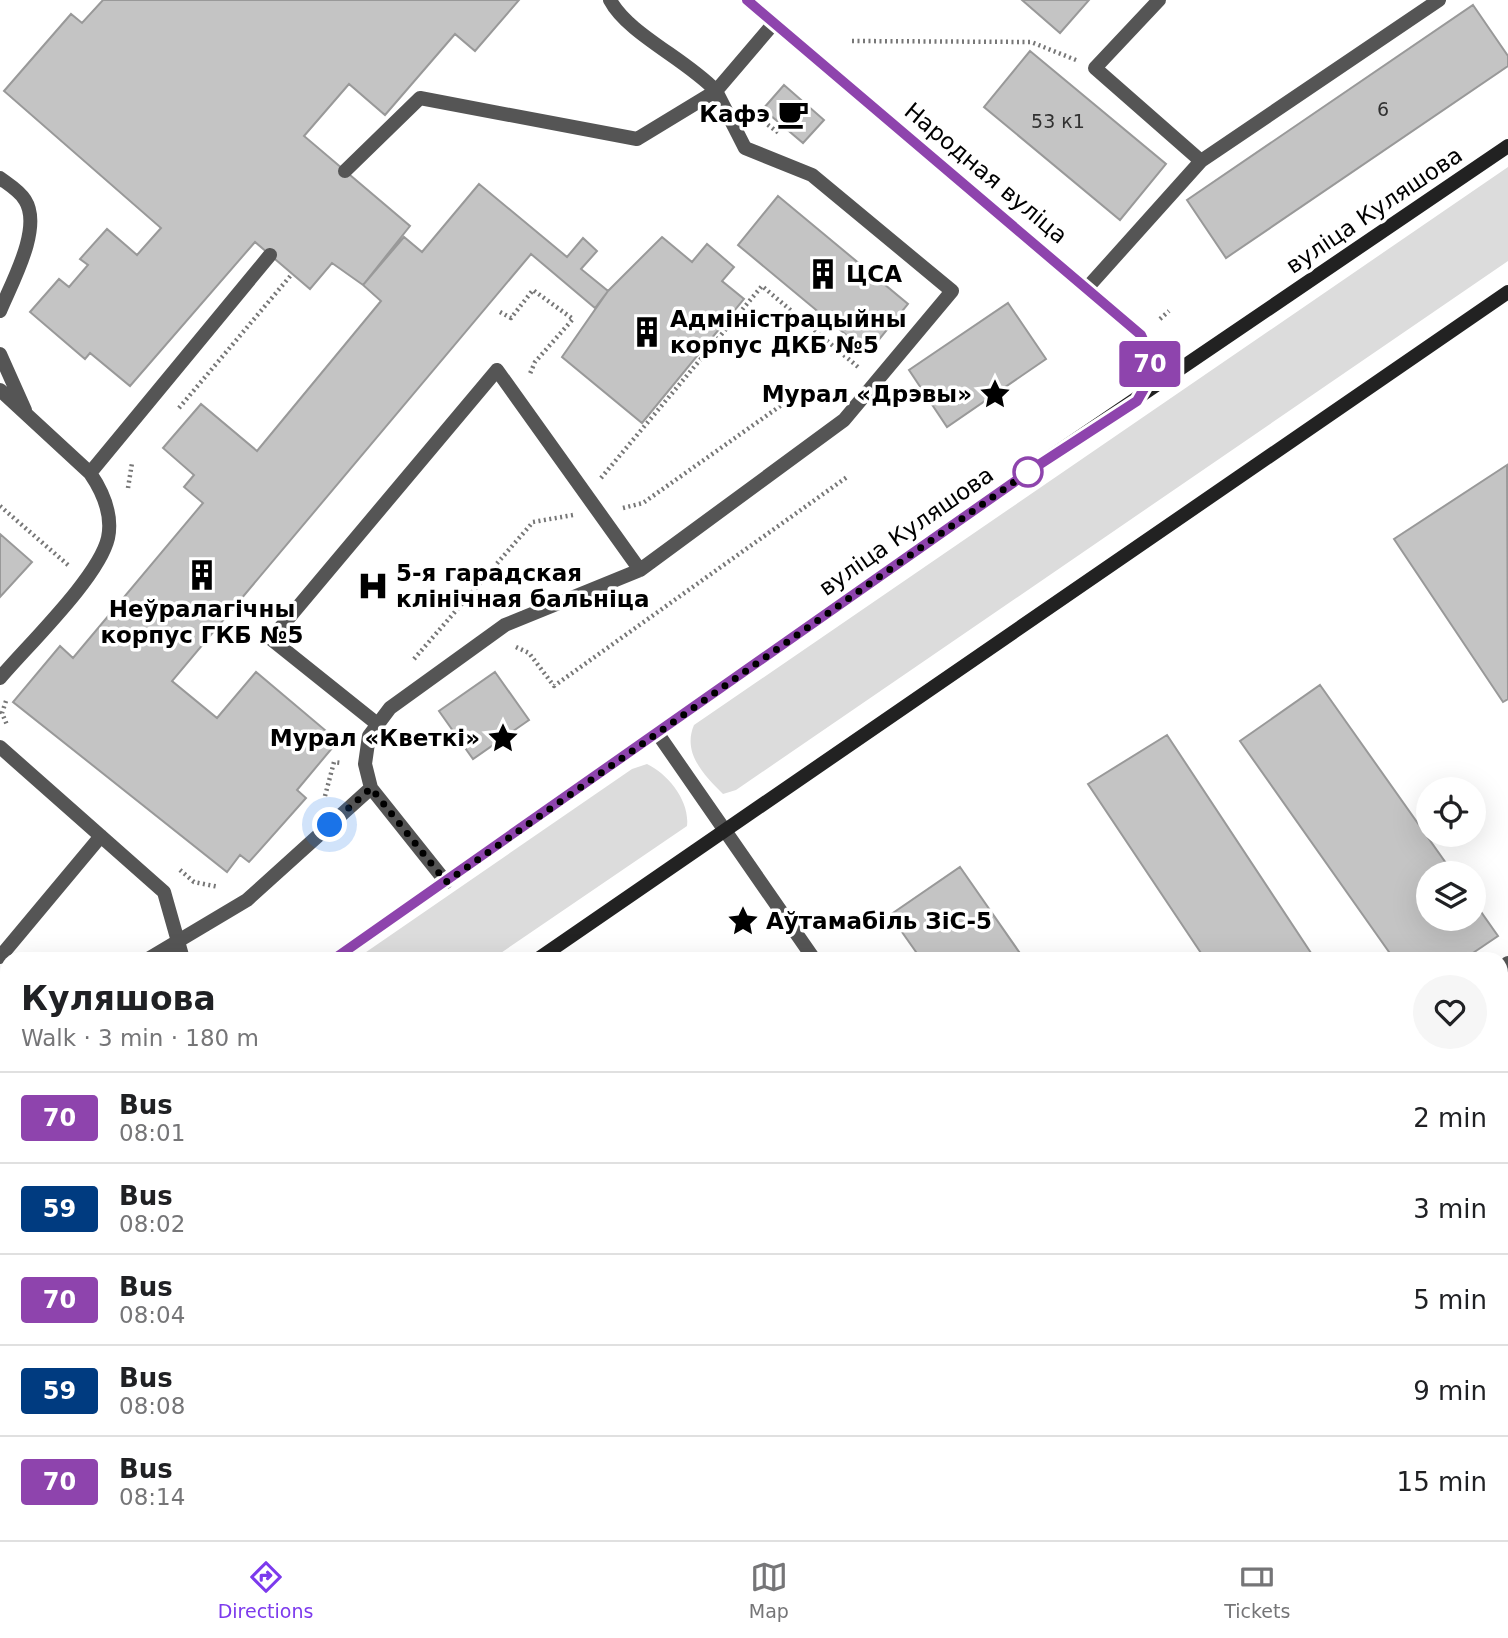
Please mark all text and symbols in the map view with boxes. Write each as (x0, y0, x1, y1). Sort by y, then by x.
cafe icon: Кафэ (776, 97, 810, 131)
street label: Народная вуліца (899, 97, 1073, 249)
house number: 6 (1377, 98, 1389, 120)
place label: Кафэ (699, 101, 770, 127)
house number: 53 к1 (1031, 110, 1085, 132)
street label: вуліца Куляшова (1281, 141, 1467, 279)
building icon: ЦСА (806, 257, 840, 291)
place label: ЦСА (846, 261, 902, 287)
place label: Адміністрацыйны корпус ДКБ №5 (670, 306, 906, 358)
building icon: Адміністрацыйны корпус ДКБ №5 (630, 315, 664, 349)
line badge: 70 (1118, 341, 1182, 387)
text: 70 (1133, 350, 1167, 378)
place icon: Мурал «Дрэвы» (978, 377, 1012, 411)
place label: Мурал «Дрэвы» (762, 381, 972, 407)
unlabelled marker (1013, 457, 1043, 487)
street label: вуліца Куляшова (814, 461, 998, 601)
building icon: Неўралагічны корпус ГКБ №5 (185, 558, 219, 592)
place label: 5-я гарадская клінічная бальніца (396, 560, 649, 612)
hospital icon: 5-я гарадская клінічная бальніца (356, 569, 390, 603)
place label: Неўралагічны корпус ГКБ №5 (100, 596, 304, 648)
place icon: Мурал «Кветкі» (486, 721, 520, 755)
place label: Мурал «Кветкі» (270, 725, 480, 751)
map controls (1416, 777, 1486, 931)
button: locate (1416, 777, 1486, 847)
your location (312, 807, 347, 842)
button: layers (1416, 861, 1486, 931)
place icon: Аўтамабіль ЗіС-5 (726, 904, 760, 938)
place label: Аўтамабіль ЗіС-5 (766, 908, 992, 934)
button: heart (1413, 975, 1487, 1049)
text: Куляшова (21, 979, 216, 1018)
text: Walk · 3 min · 180 m (21, 1025, 259, 1051)
text: Bus (119, 1090, 173, 1120)
text: 2 min (1413, 1103, 1487, 1133)
text: 70 (43, 1104, 76, 1132)
text: 08:01 (119, 1120, 185, 1146)
text: Bus (119, 1181, 173, 1211)
text: 3 min (1413, 1194, 1487, 1224)
text: 59 (43, 1195, 76, 1223)
text: 08:02 (119, 1211, 185, 1237)
text: Bus (119, 1272, 173, 1302)
text: 5 min (1413, 1285, 1487, 1315)
text: 70 (43, 1286, 76, 1314)
text: 08:04 (119, 1302, 185, 1328)
text: Bus (119, 1363, 173, 1393)
text: 9 min (1413, 1376, 1487, 1406)
text: 59 (43, 1377, 76, 1405)
text: 08:08 (119, 1393, 185, 1419)
text: Bus (119, 1454, 173, 1484)
text: 15 min (1397, 1467, 1487, 1497)
text: 70 (43, 1468, 76, 1496)
text: 08:14 (119, 1484, 185, 1510)
tab: Directions (218, 1558, 313, 1622)
tab: Map (749, 1558, 789, 1622)
tab: Tickets (1224, 1558, 1290, 1622)

